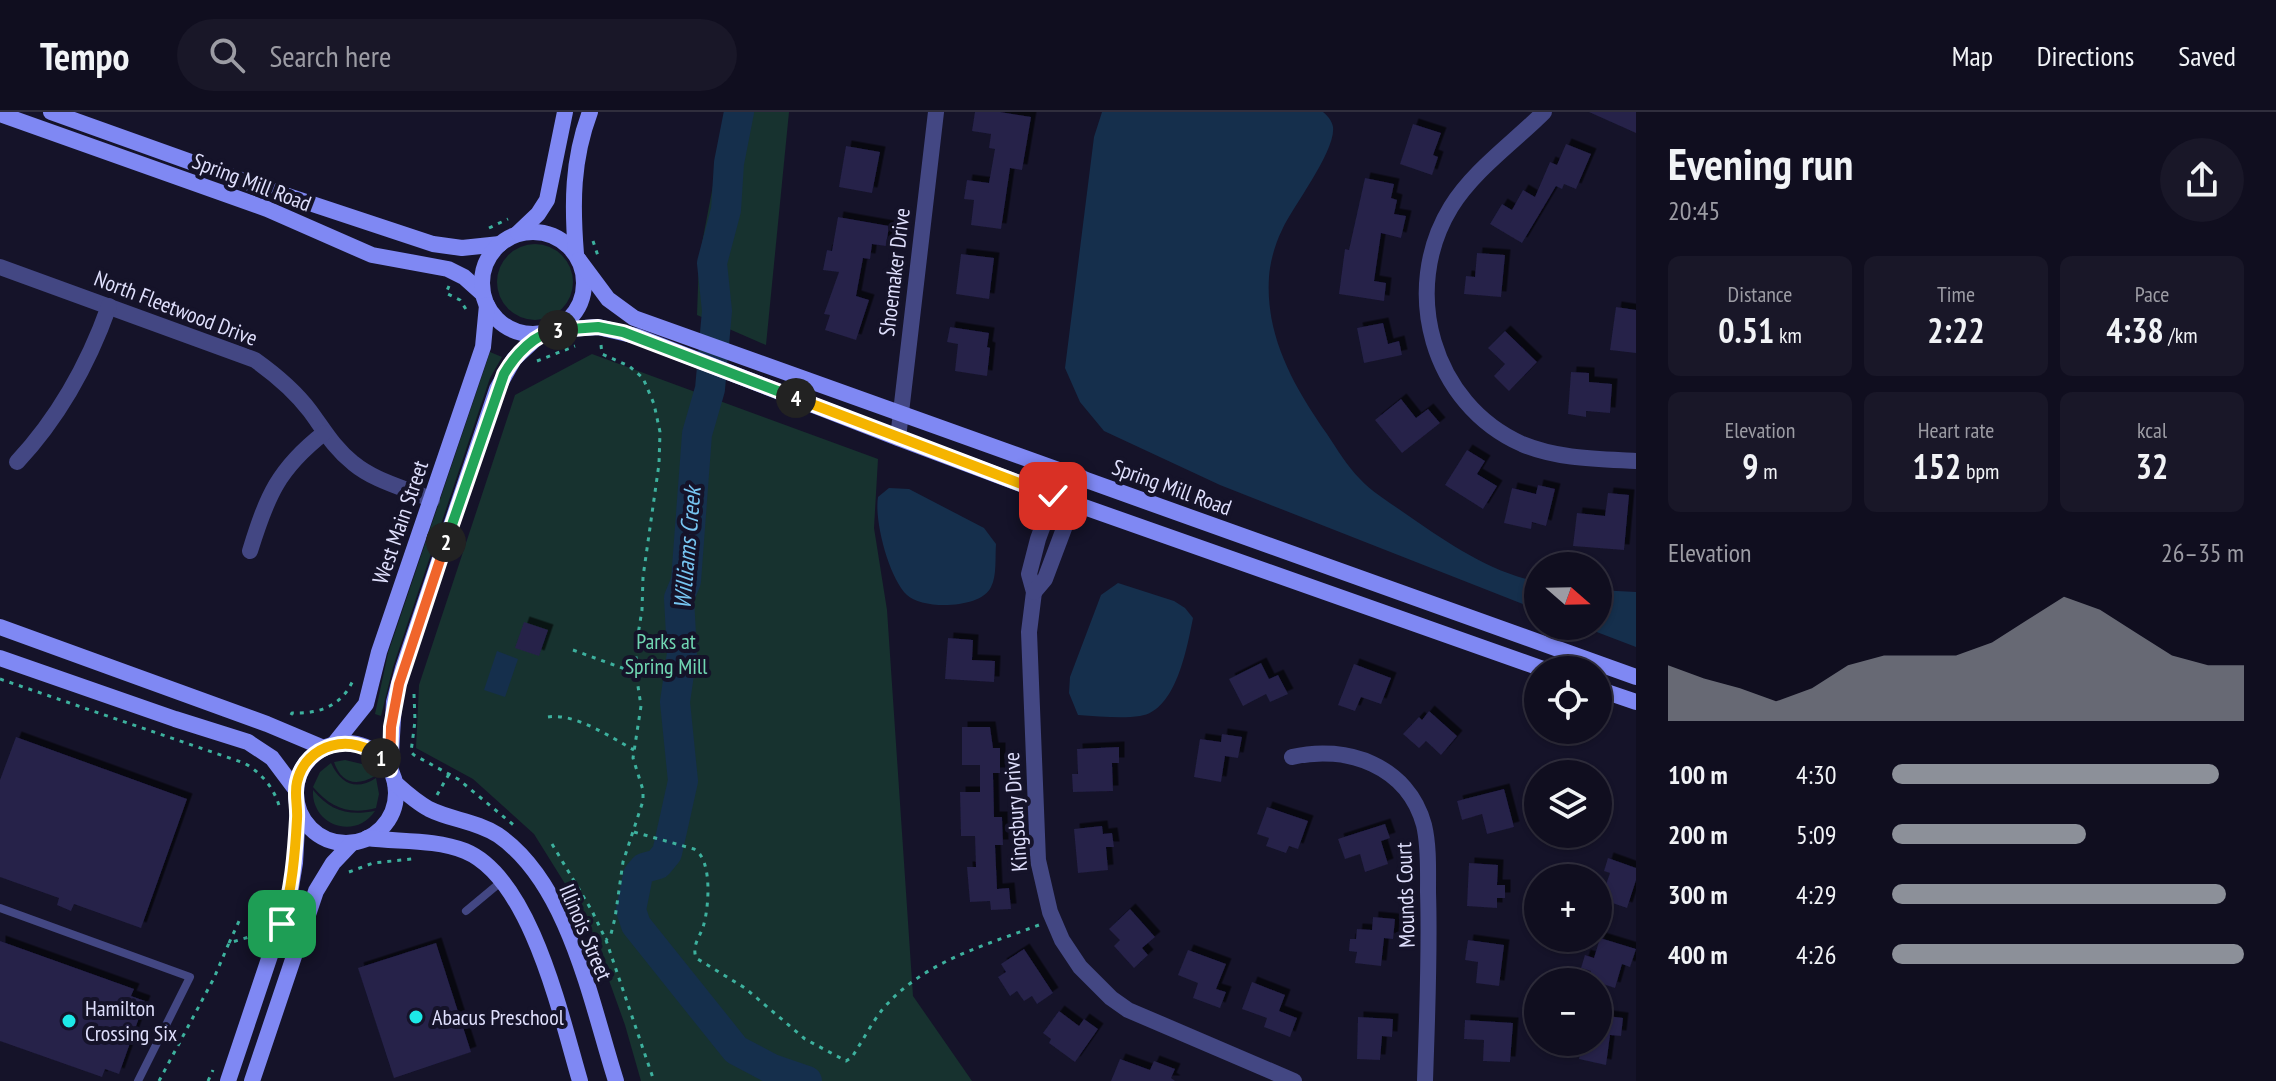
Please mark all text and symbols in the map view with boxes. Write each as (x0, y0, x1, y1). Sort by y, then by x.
search box (177, 19, 737, 91)
text: Tempo (40, 31, 129, 80)
icon: search (205, 33, 249, 77)
text: Search here (269, 36, 391, 75)
text: Map (1952, 37, 1993, 74)
text: Directions (2037, 37, 2134, 74)
text: Saved (2178, 37, 2236, 74)
text: Evening run (1668, 135, 1853, 192)
button: share (2160, 138, 2244, 222)
street label: Spring Mill Road (189, 147, 315, 217)
text: 20:45 (1668, 194, 1720, 227)
street label: Shoemaker Drive (872, 206, 916, 338)
street label: North Fleetwood Drive (90, 264, 262, 352)
text: Distance (1728, 280, 1792, 308)
text: Time (1937, 280, 1975, 308)
text: Pace (2135, 280, 2169, 308)
text: 0.51 (1718, 308, 1774, 352)
text: 2:22 (1927, 308, 1985, 352)
text: 4:38 (2106, 308, 2164, 352)
pin: 3 (538, 310, 578, 350)
text: 3 (553, 316, 563, 344)
text: km (1774, 321, 1802, 349)
text: /km (2164, 321, 2198, 349)
pin: 4 (776, 378, 816, 418)
text: 4 (791, 384, 801, 412)
text: Elevation (1725, 416, 1795, 444)
text: Heart rate (1918, 416, 1994, 444)
text: kcal (2137, 416, 2167, 444)
text: 9 (1742, 444, 1759, 488)
text: 152 (1913, 444, 1961, 488)
text: 32 (2136, 444, 2168, 488)
street label: Spring Mill Road (1109, 452, 1235, 522)
street label: West Main Street (366, 457, 434, 587)
text: m (1759, 457, 1778, 485)
text: bpm (1961, 457, 1999, 485)
pin (1019, 462, 1087, 530)
icon: check (1031, 474, 1075, 518)
water label: Williams Creek (666, 483, 708, 610)
pin: 2 (426, 522, 466, 562)
text: 2 (441, 528, 451, 556)
text: Elevation (1668, 536, 1751, 569)
text: 26–35 m (2161, 536, 2244, 569)
north arrow (1524, 552, 1612, 640)
map controls (1524, 552, 1612, 1056)
park label: Parks at Spring Mill (625, 627, 708, 680)
button: locate (1524, 656, 1612, 744)
pin: 1 (361, 738, 401, 778)
text: 1 (376, 744, 386, 772)
street label: Kingsbury Drive (997, 751, 1033, 873)
text: 100 m (1668, 758, 1728, 791)
text: 4:30 (1796, 758, 1836, 791)
button: layers (1524, 760, 1612, 848)
text: 200 m (1668, 818, 1728, 851)
text: 5:09 (1796, 818, 1836, 851)
street label: Mounds Court (1389, 842, 1421, 948)
button: + (1524, 864, 1612, 952)
text: 300 m (1668, 878, 1728, 911)
text: 4:29 (1796, 878, 1836, 911)
street label: Illinois Street (553, 880, 619, 984)
pin (248, 890, 316, 958)
icon: arrive (260, 902, 304, 946)
text: 400 m (1668, 938, 1728, 971)
text: 4:26 (1796, 938, 1836, 971)
button: − (1524, 968, 1612, 1056)
place label: Hamilton Crossing Six (85, 994, 177, 1047)
place label: Abacus Preschool (432, 1003, 565, 1031)
marker: Abacus Preschool (407, 1008, 425, 1026)
marker: Hamilton Crossing Six (60, 1012, 78, 1030)

